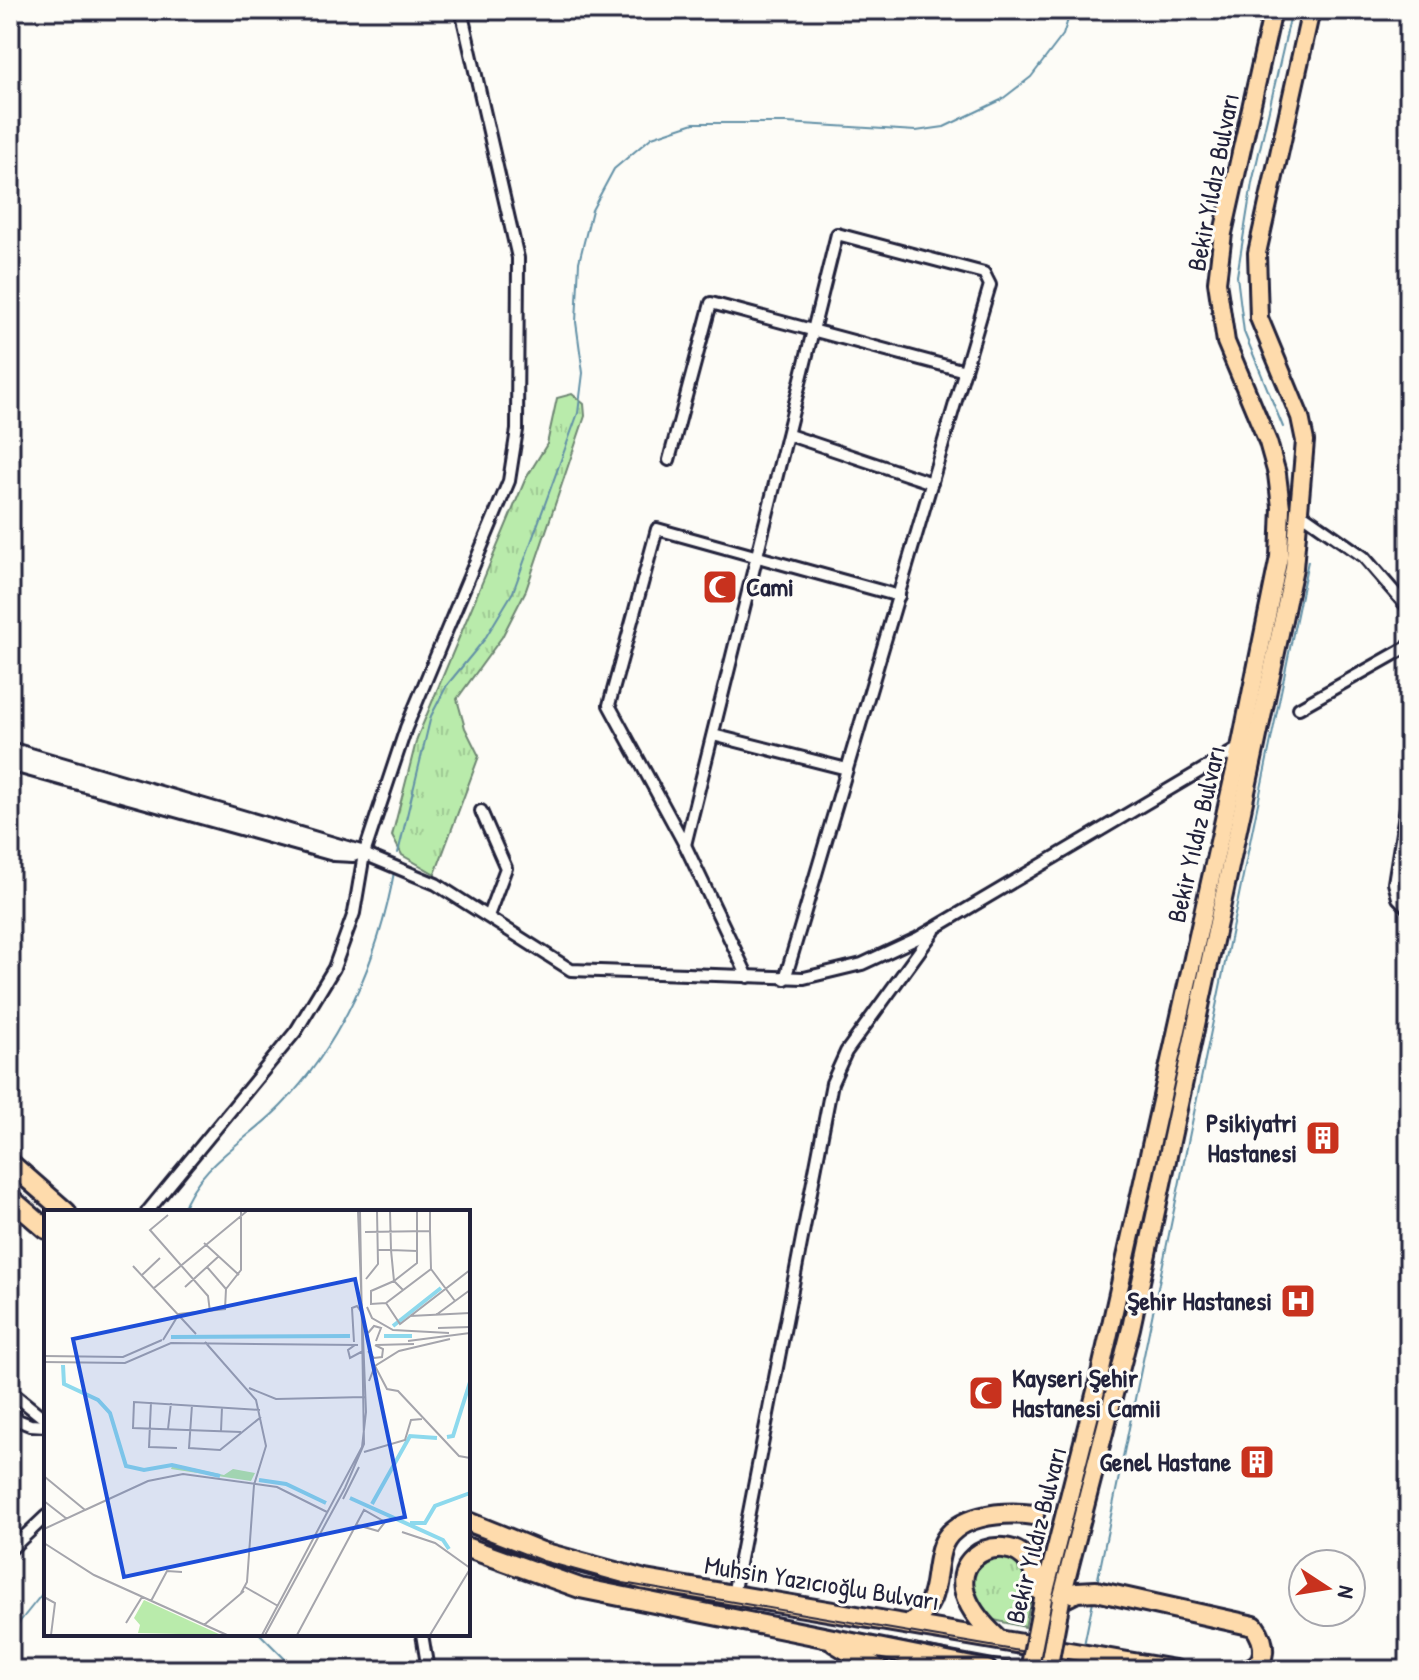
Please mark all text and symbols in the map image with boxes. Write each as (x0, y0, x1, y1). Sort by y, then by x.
street label: Bekir Yıldız Bulvarı (1178, 90, 1247, 274)
mosque icon: Cami (701, 568, 739, 606)
place label: Cami (746, 569, 794, 604)
street label: Bekir Yıldız Bulvarı (1158, 742, 1233, 926)
place label: Psikiyatri Hastanesi (1206, 1105, 1297, 1170)
building icon: Psikiyatri Hastanesi (1304, 1119, 1342, 1157)
inset map (44, 1210, 470, 1636)
hospital icon: Şehir Hastanesi (1279, 1282, 1317, 1320)
place label: Şehir Hastanesi (1128, 1283, 1272, 1318)
place label: Kayseri Şehir Hastanesi Camii (1012, 1360, 1161, 1425)
mosque icon: Kayseri Şehir Hastanesi Camii (967, 1374, 1005, 1412)
street label: Bekir Yıldız Bulvarı (997, 1443, 1074, 1627)
building icon: Genel Hastane (1238, 1443, 1276, 1481)
place label: Genel Hastane (1100, 1444, 1232, 1479)
street label: Muhsin Yazıcıoğlu Bulvarı (702, 1547, 942, 1618)
north arrow (1287, 1548, 1367, 1628)
text: N (1331, 1583, 1362, 1601)

